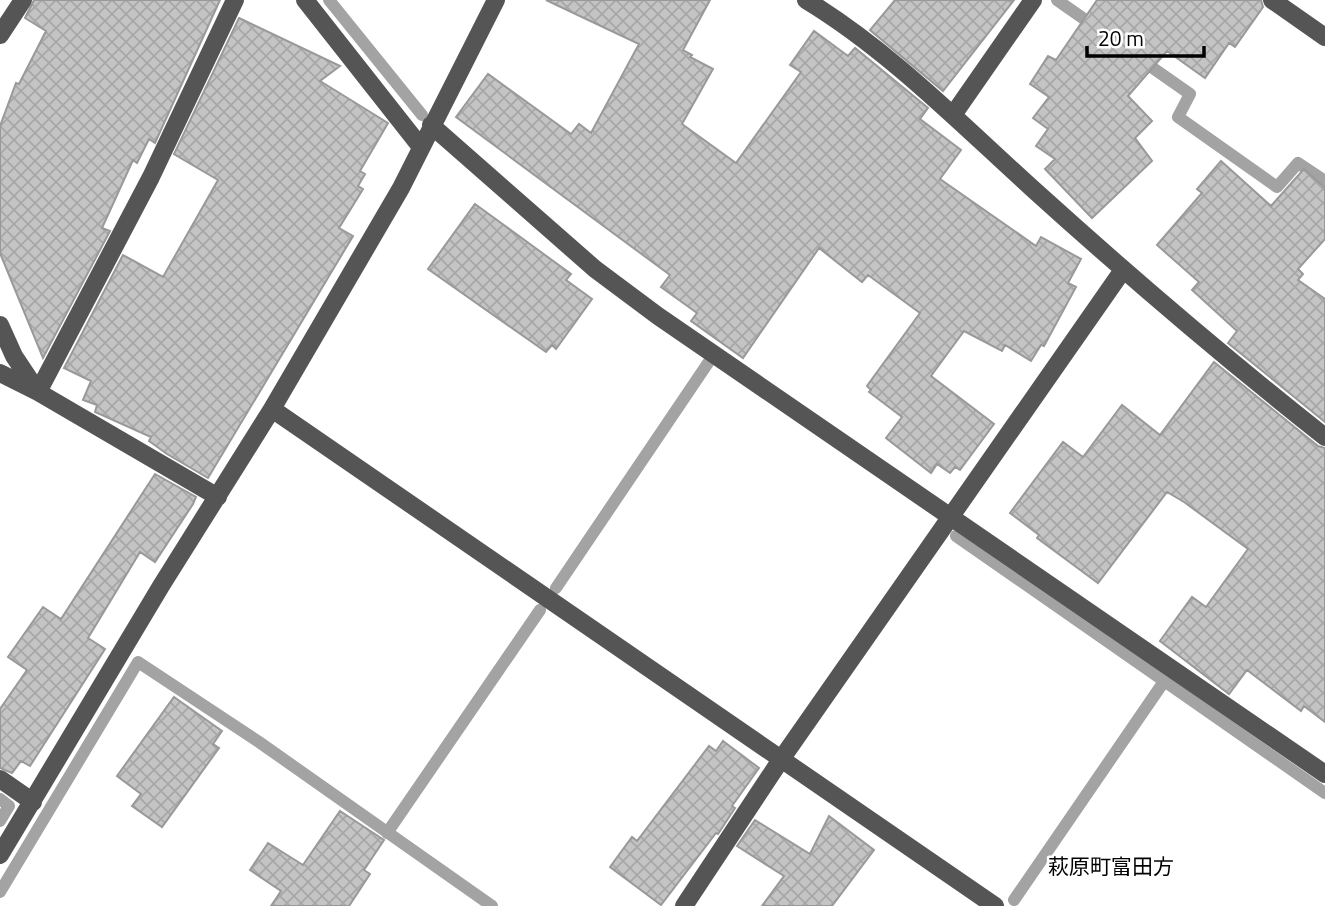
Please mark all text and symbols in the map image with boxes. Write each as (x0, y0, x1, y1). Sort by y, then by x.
scale bar (1087, 14, 1204, 58)
text: 20 m (1098, 22, 1144, 54)
district label: 萩原町富田方 (1048, 850, 1174, 882)

